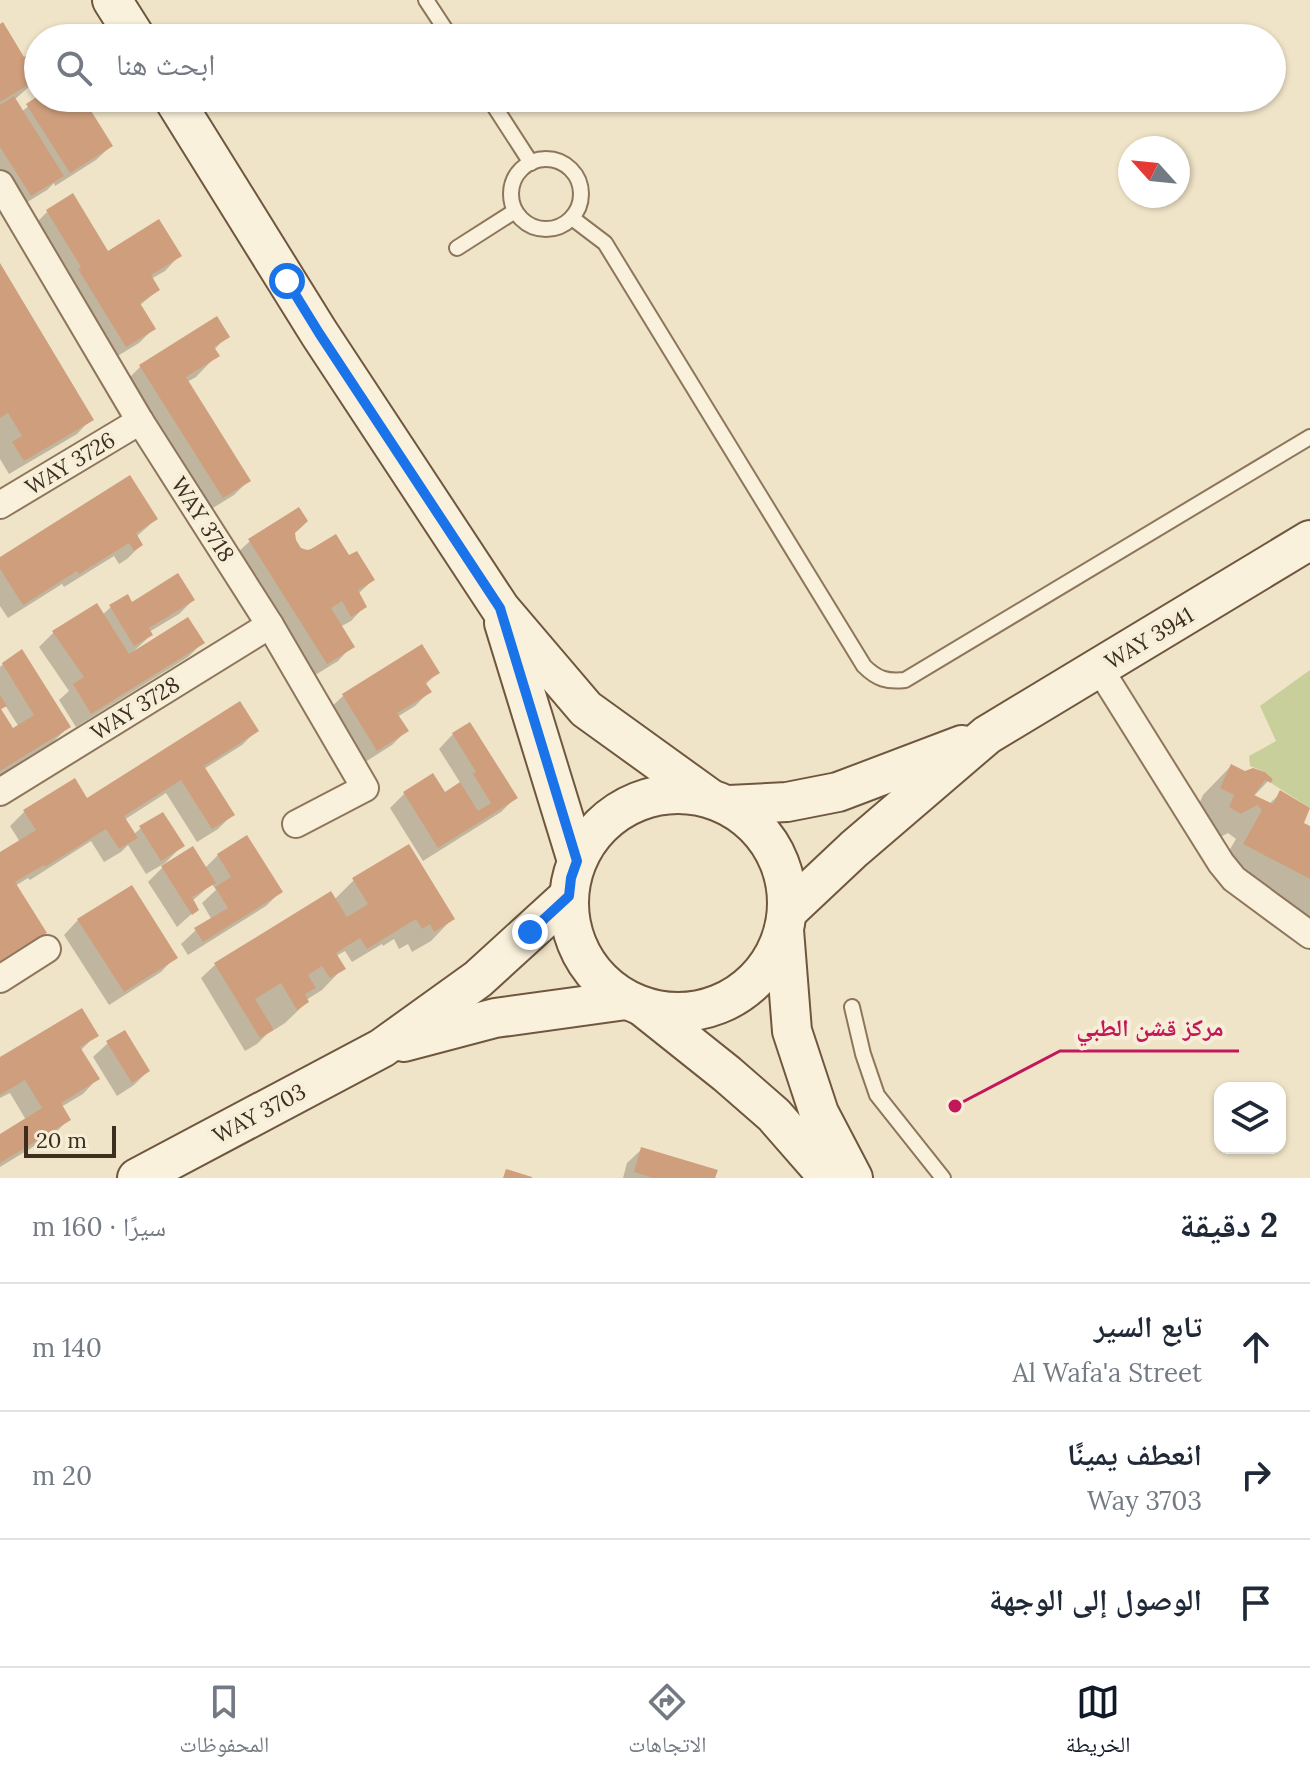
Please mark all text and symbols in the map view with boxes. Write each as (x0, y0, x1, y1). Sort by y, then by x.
search box (24, 24, 1286, 112)
text: ابحث هنا (116, 45, 215, 83)
icon: search (52, 46, 96, 90)
north arrow (1118, 136, 1190, 208)
route start (269, 263, 305, 299)
street label: WAY 3726 (20, 425, 120, 501)
street label: WAY 3718 (165, 471, 241, 567)
street label: WAY 3941 (1100, 601, 1198, 675)
street label: WAY 3728 (85, 670, 185, 746)
route end (512, 914, 548, 950)
callout: مركز قشن الطبي (1060, 1003, 1239, 1051)
text: مركز قشن الطبي (1076, 1012, 1224, 1047)
street label: WAY 3703 (208, 1077, 310, 1149)
map controls (1214, 1082, 1286, 1154)
button: layers (1214, 1082, 1286, 1154)
scale bar (24, 1122, 116, 1158)
text: 20 m (36, 1126, 87, 1154)
text: 2 دقيقة (1180, 1203, 1278, 1246)
text: سيرًا · 160 m (32, 1210, 166, 1243)
text: تابع السير (1094, 1307, 1202, 1345)
icon: ahead (1234, 1325, 1278, 1369)
text: 140 m (32, 1331, 102, 1364)
text: Al Wafa'a Street (1012, 1356, 1202, 1389)
text: انعطف يمينًا (1067, 1435, 1202, 1473)
icon: right (1234, 1453, 1278, 1497)
text: 20 m (32, 1459, 92, 1492)
text: Way 3703 (1087, 1484, 1202, 1517)
text: الوصول إلى الوجهة (989, 1580, 1202, 1618)
icon: arrive (1234, 1581, 1278, 1625)
tab: المحفوظات (180, 1680, 269, 1766)
tab: الاتجاهات (628, 1680, 706, 1766)
tab: الخريطة (1066, 1680, 1130, 1766)

